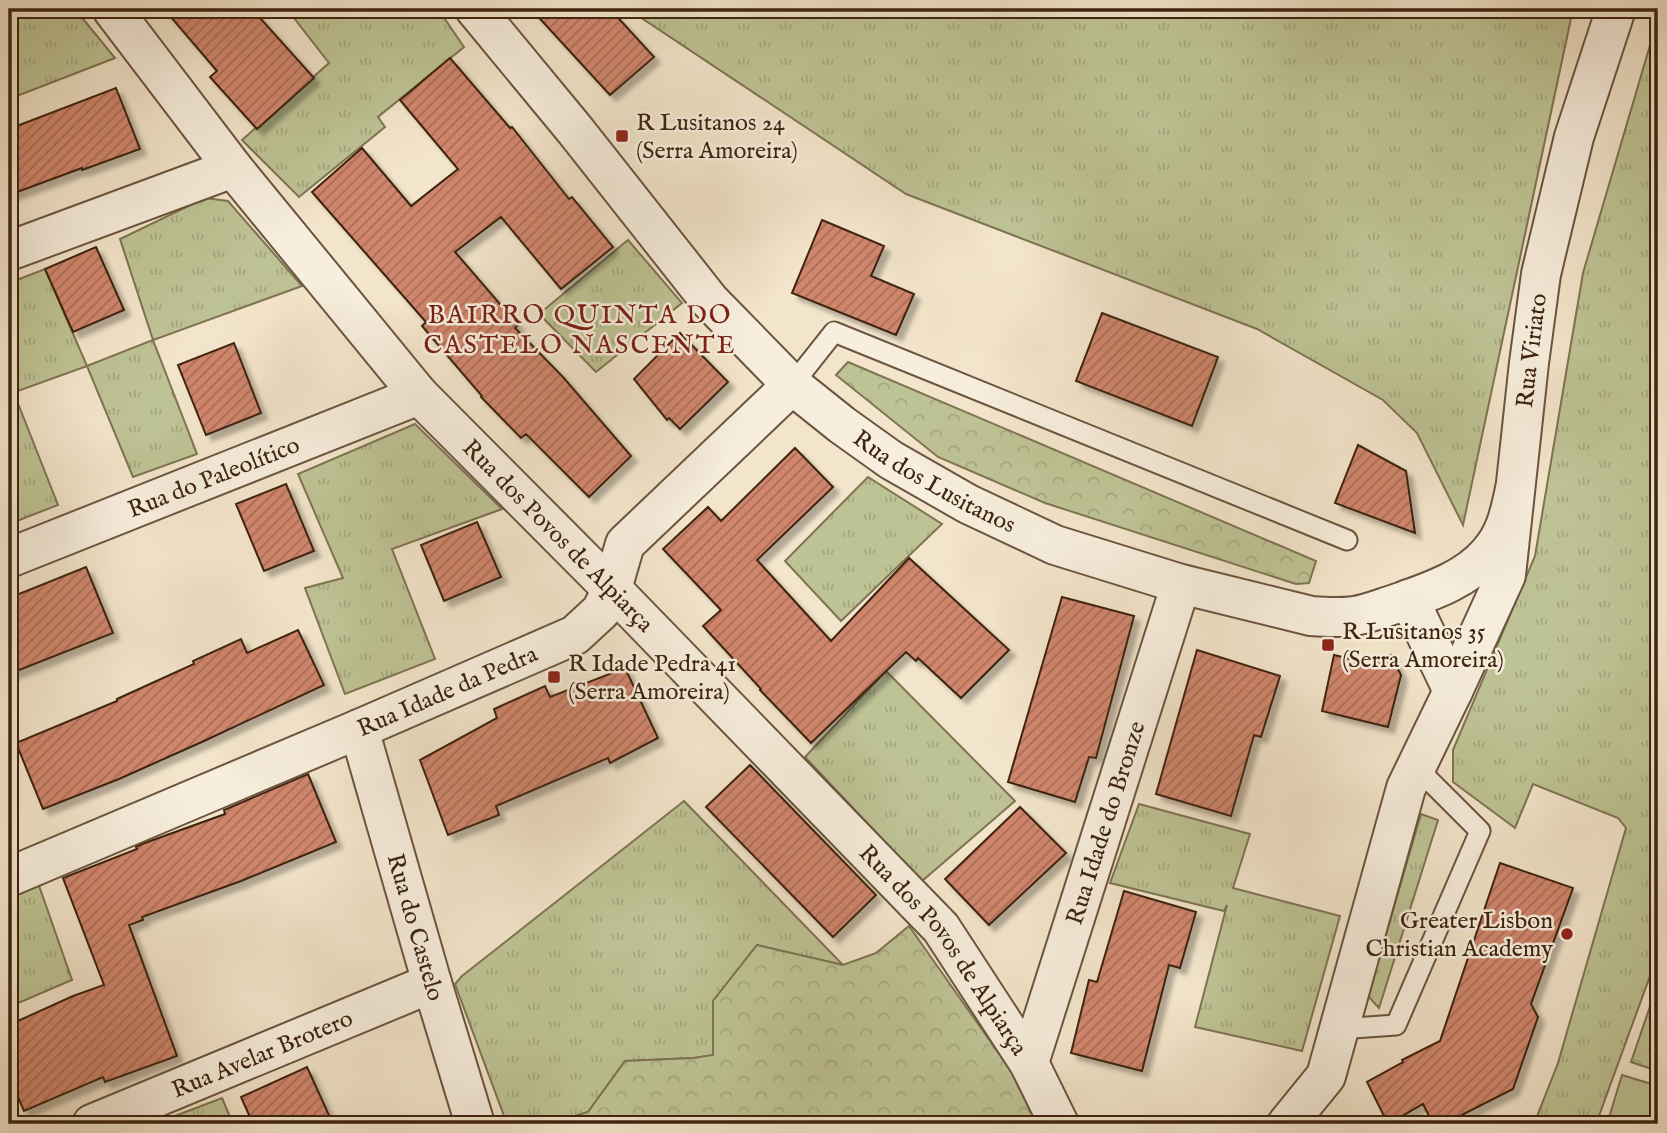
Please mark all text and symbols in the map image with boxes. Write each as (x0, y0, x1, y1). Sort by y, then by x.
place label: R Lusitanos 24 (Serra Amoreira) (636, 108, 798, 167)
marker: R Lusitanos 24 (Serra Amoreira) (614, 128, 630, 144)
street label: Rua Viriato (1510, 291, 1555, 409)
district label: BAIRRO QUINTA DO CASTELO NASCENTE (424, 299, 736, 362)
street label: Rua dos Lusitanos (846, 424, 1020, 541)
street label: Rua do Paleolítico (124, 430, 305, 526)
street label: Rua dos Povos de Alpiarça (455, 433, 660, 640)
place label: R Lusitanos 35 (Serra Amoreira) (1342, 617, 1504, 676)
marker: R Lusitanos 35 (Serra Amoreira) (1320, 637, 1336, 653)
street label: Rua Idade da Pedra (353, 639, 543, 745)
place label: R Idade Pedra 41 (Serra Amoreira) (568, 649, 736, 708)
marker: R Idade Pedra 41 (Serra Amoreira) (546, 669, 562, 685)
street label: Rua Idade do Bronze (1060, 718, 1153, 929)
street label: Rua dos Povos de Alpiarça (851, 838, 1034, 1062)
street label: Rua do Castelo (379, 850, 451, 1005)
place label: Greater Lisbon Christian Academy (1365, 906, 1553, 965)
marker: Greater Lisbon Christian Academy (1559, 926, 1575, 942)
street label: Rua Avelar Brotero (167, 1004, 358, 1106)

